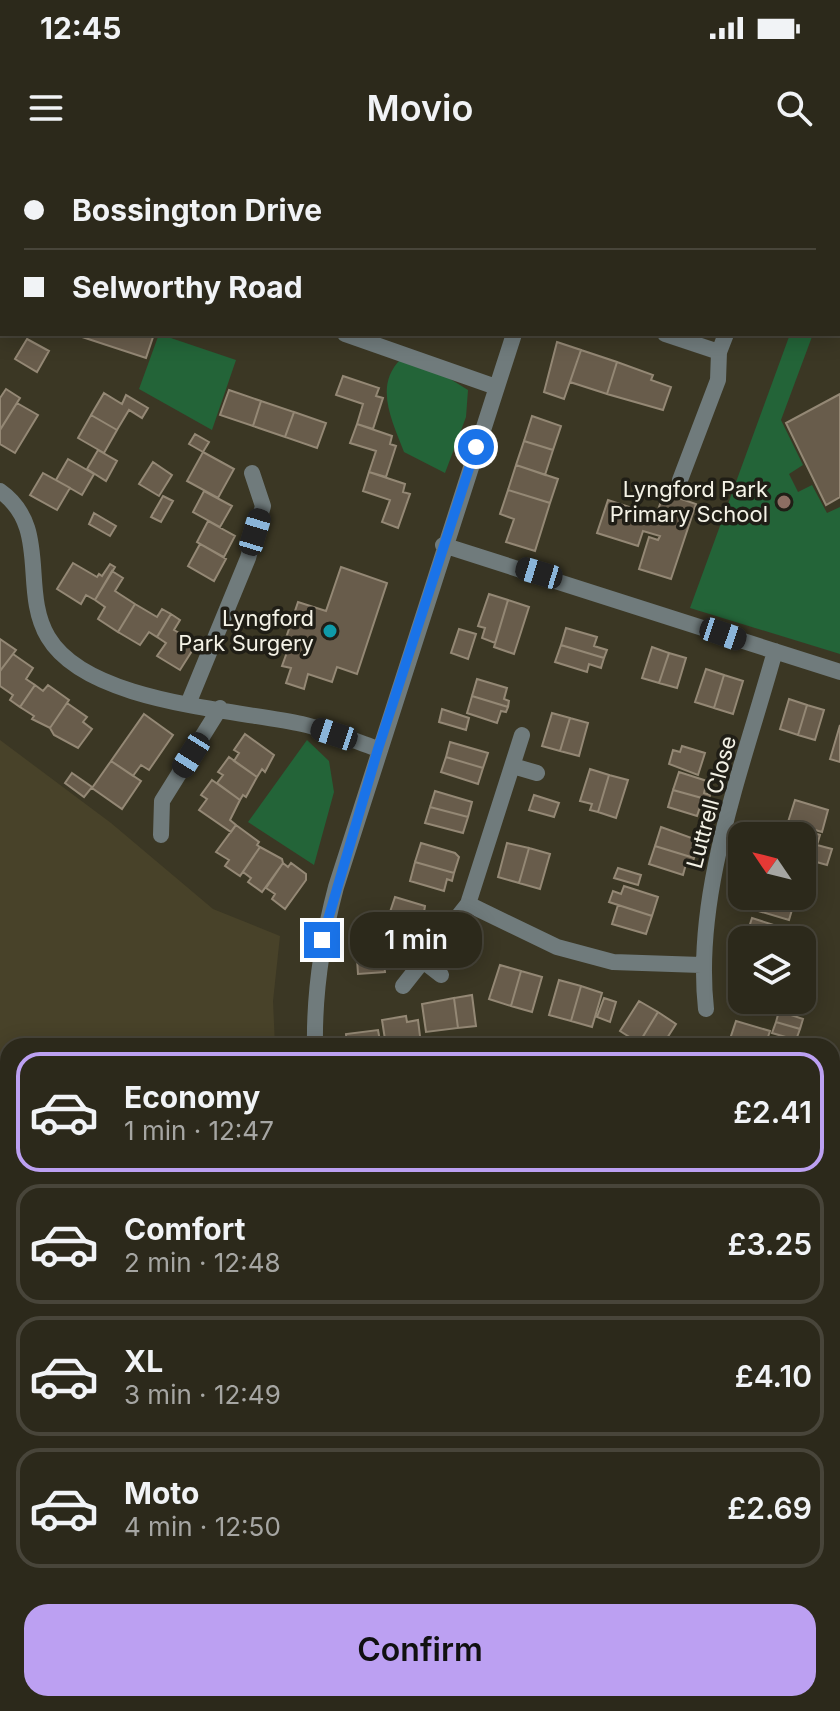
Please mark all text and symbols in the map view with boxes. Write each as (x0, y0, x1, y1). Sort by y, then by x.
text: 12:45 (40, 10, 121, 46)
icon: menu (24, 86, 68, 130)
text: Movio (367, 86, 473, 130)
icon: search (772, 86, 816, 130)
text: Bossington Drive (72, 192, 322, 228)
text: Selworthy Road (72, 269, 303, 305)
route start (458, 429, 494, 465)
place label: Lyngford Park Primary School (610, 476, 768, 527)
marker: Lyngford Park Primary School (775, 493, 793, 511)
car (237, 506, 273, 558)
car (513, 555, 565, 591)
place label: Lyngford Park Surgery (178, 605, 314, 656)
car (696, 615, 750, 653)
marker: Lyngford Park Surgery (321, 622, 339, 640)
car (307, 715, 361, 753)
car (168, 728, 214, 782)
street label: Luttrell Close (681, 733, 741, 871)
north arrow (728, 822, 816, 910)
map controls (728, 822, 816, 1014)
callout: 1 min (350, 912, 482, 968)
route end (304, 922, 340, 958)
text: 1 min (384, 924, 448, 955)
button: layers (728, 926, 816, 1014)
icon: car (28, 1076, 100, 1148)
text: Economy (124, 1079, 260, 1115)
text: £2.41 (733, 1094, 812, 1130)
text: 1 min · 12:47 (124, 1115, 274, 1146)
icon: car (28, 1208, 100, 1280)
text: Comfort (124, 1211, 245, 1247)
text: £3.25 (728, 1226, 812, 1262)
text: 2 min · 12:48 (124, 1247, 281, 1278)
icon: car (28, 1340, 100, 1412)
text: XL (124, 1343, 163, 1379)
text: £4.10 (735, 1358, 812, 1394)
text: 3 min · 12:49 (124, 1379, 281, 1410)
icon: car (28, 1472, 100, 1544)
text: Moto (124, 1475, 199, 1511)
text: £2.69 (727, 1490, 812, 1526)
text: 4 min · 12:50 (124, 1511, 281, 1542)
button: Confirm (24, 1604, 816, 1696)

